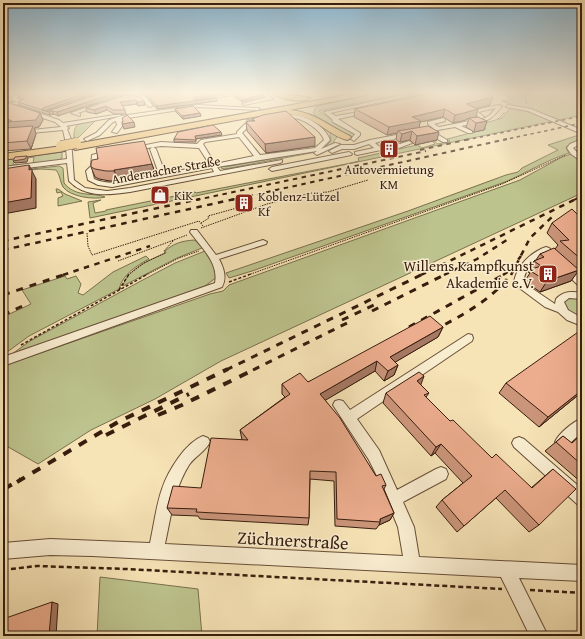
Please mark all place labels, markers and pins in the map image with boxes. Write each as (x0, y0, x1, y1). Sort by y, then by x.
building icon: Autovermietung KM (378, 138, 400, 160)
place label: Autovermietung KM (344, 160, 434, 194)
shop icon: KiK (149, 184, 171, 206)
place label: KiK (174, 186, 193, 205)
place label: Koblenz-Lützel Kf (258, 187, 340, 221)
building icon: Koblenz-Lützel Kf (233, 192, 255, 214)
place label: Willems Kampfkunst Akademie e.V. (404, 255, 535, 293)
building icon: Willems Kampfkunst Akademie e.V. (537, 263, 559, 285)

